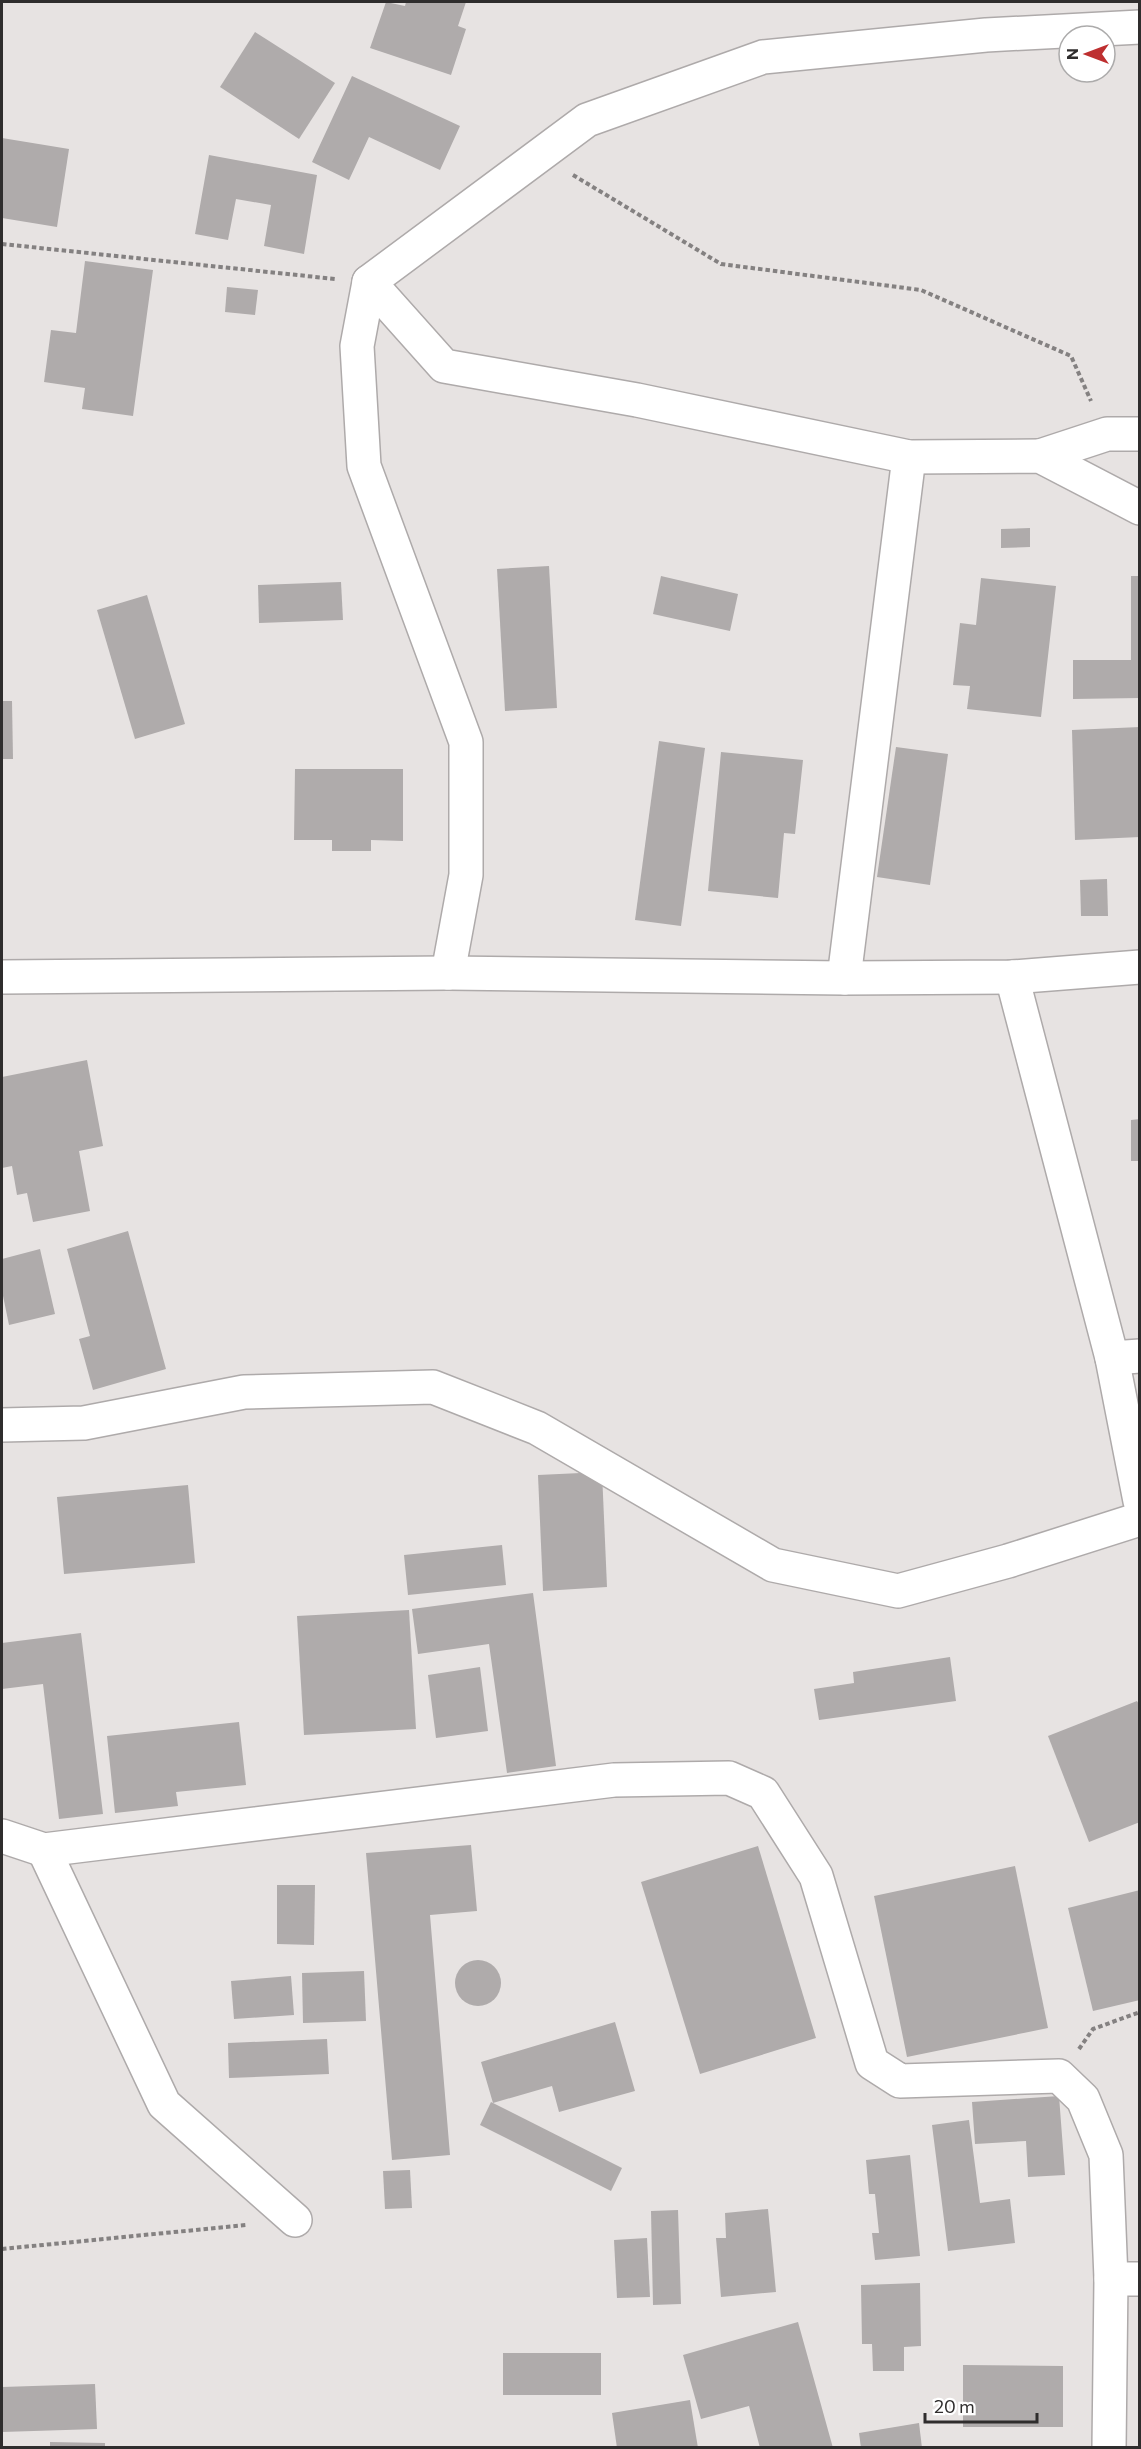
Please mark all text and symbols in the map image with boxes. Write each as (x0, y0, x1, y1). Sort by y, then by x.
north arrow (1057, 24, 1117, 84)
text: N (1062, 48, 1081, 60)
scale bar (925, 2386, 1038, 2424)
text: 20 m (934, 2395, 975, 2417)

